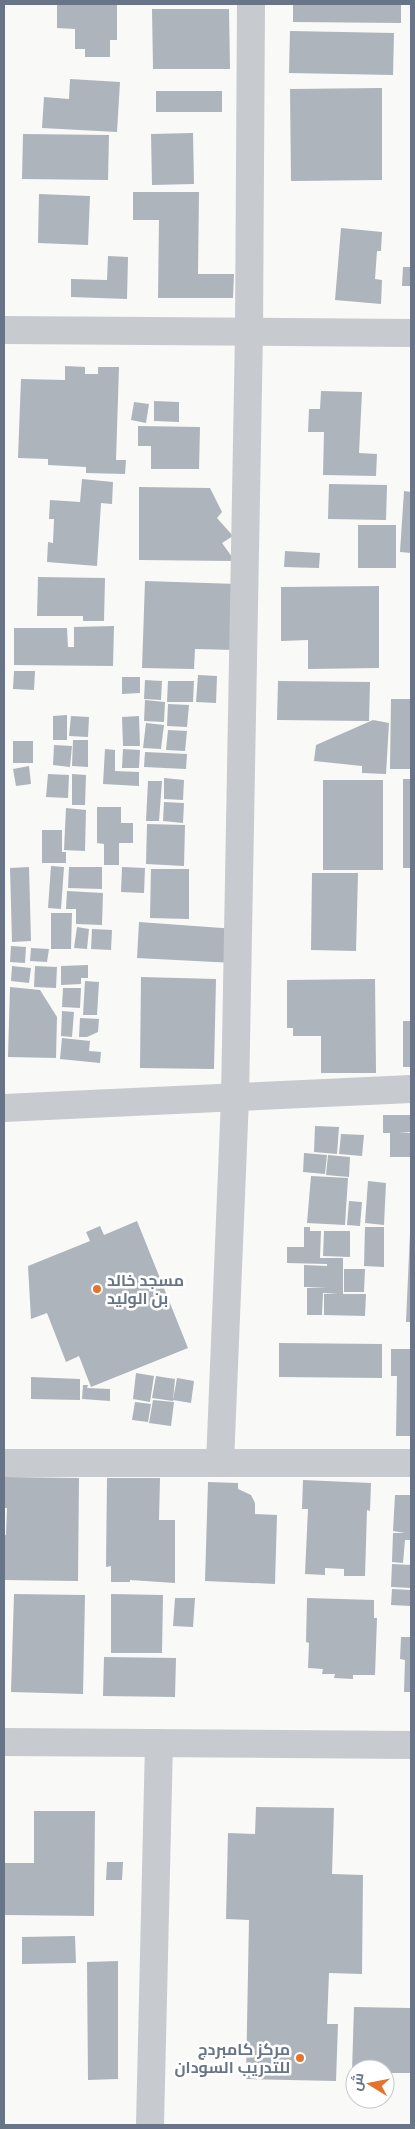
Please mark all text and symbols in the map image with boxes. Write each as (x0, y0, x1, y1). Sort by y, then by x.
place label: مسجد خالد بن الوليد (107, 1271, 184, 1308)
marker: مسجد خالد بن الوليد (91, 1283, 103, 1295)
place label: مركز كامبردج للتدريب السودان (174, 2040, 290, 2077)
marker: مركز كامبردج للتدريب السودان (294, 2052, 306, 2064)
north arrow (345, 2059, 395, 2109)
text: ش (348, 2071, 368, 2092)

